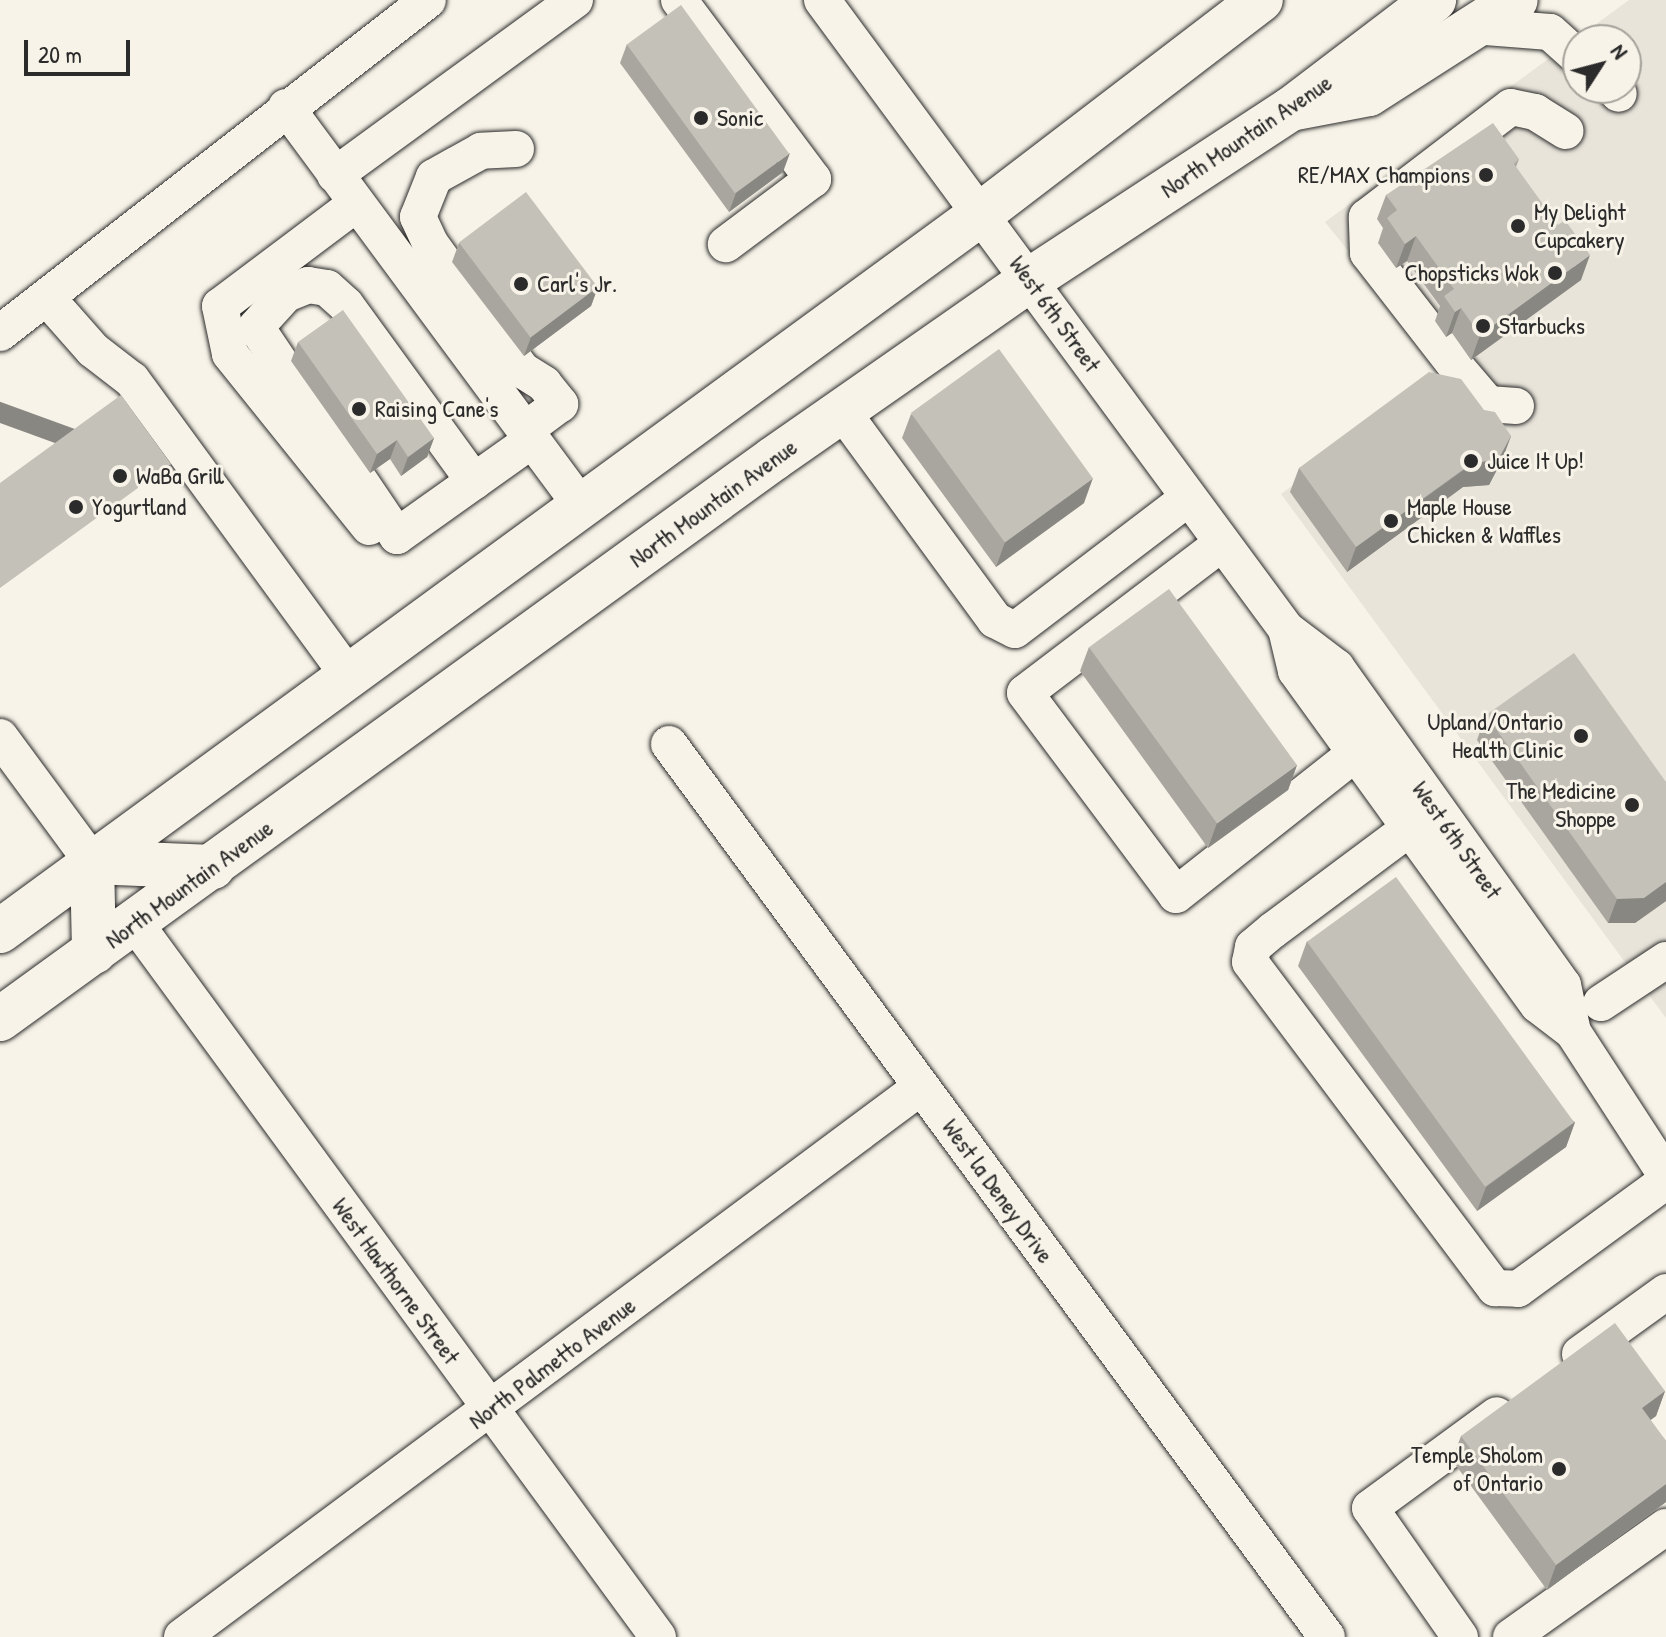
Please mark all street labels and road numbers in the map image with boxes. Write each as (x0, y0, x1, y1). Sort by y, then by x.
street label: North Mountain Avenue (1155, 68, 1337, 204)
street label: West 6th Street (1003, 250, 1107, 378)
street label: North Mountain Avenue (624, 433, 802, 573)
street label: West 6th Street (1406, 776, 1508, 904)
street label: North Mountain Avenue (100, 814, 278, 954)
street label: West la Deney Drive (936, 1113, 1060, 1269)
street label: West Hawthorne Street (326, 1192, 466, 1370)
street label: North Palmetto Avenue (463, 1291, 641, 1435)

